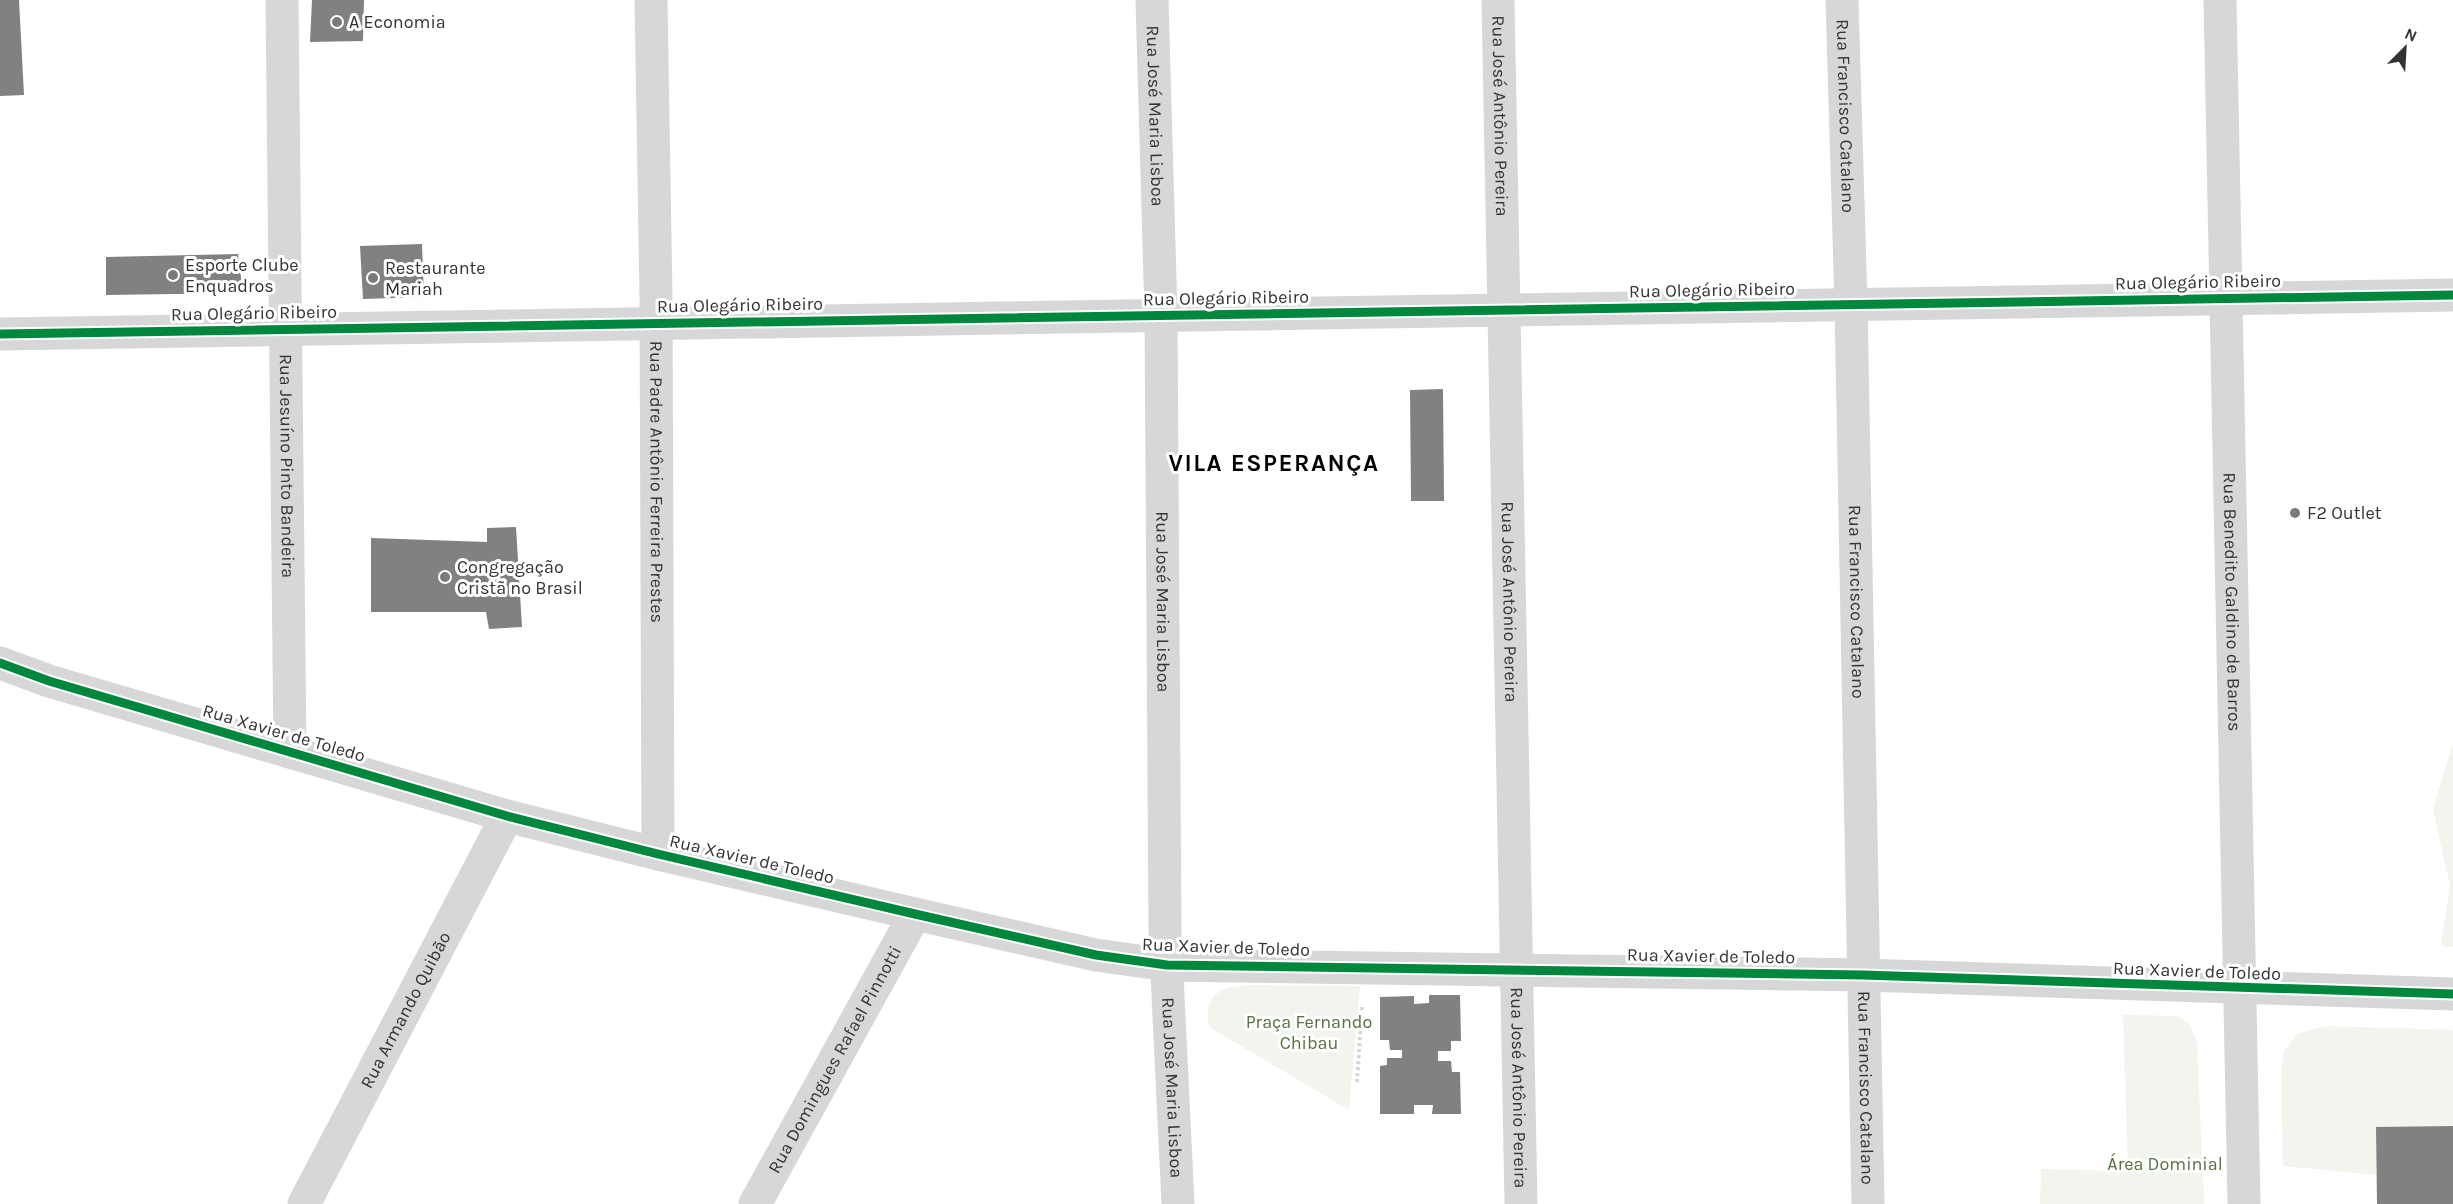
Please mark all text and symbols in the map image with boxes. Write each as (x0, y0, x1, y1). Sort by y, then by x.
place label: A Economia (349, 11, 446, 33)
marker: A Economia (330, 15, 344, 29)
street label: Rua José Antônio Pereira (1487, 15, 1513, 217)
north arrow (2375, 18, 2435, 78)
street label: Rua Francisco Catalano (1832, 19, 1859, 213)
text: N (2402, 24, 2420, 46)
street label: Rua José Maria Lisboa (1142, 25, 1169, 207)
place label: Esporte Clube Enquadros (185, 254, 299, 297)
place label: Restaurante Mariah (385, 257, 486, 300)
marker: Esporte Clube Enquadros (166, 268, 180, 282)
street label: Rua Olegário Ribeiro (2115, 270, 2281, 294)
marker: Restaurante Mariah (366, 271, 380, 285)
street label: Rua Olegário Ribeiro (1629, 278, 1795, 302)
street label: Rua Olegário Ribeiro (1143, 286, 1309, 310)
street label: Rua Olegário Ribeiro (657, 293, 823, 317)
street label: Rua Olegário Ribeiro (171, 301, 337, 325)
street label: Rua Padre Antônio Ferreira Prestes (645, 341, 668, 623)
street label: Rua Jesuíno Pinto Bandeira (275, 354, 299, 578)
district label: VILA ESPERANÇA (1169, 449, 1379, 477)
street label: Rua Benedito Galdino de Barros (2218, 472, 2246, 732)
street label: Rua José Antônio Pereira (1497, 501, 1522, 703)
place label: F2 Outlet (2307, 502, 2382, 524)
street label: Rua Francisco Catalano (1844, 505, 1869, 699)
marker: F2 Outlet (2288, 506, 2302, 520)
street label: Rua José Maria Lisboa (1151, 511, 1174, 693)
place label: Congregação Cristã no Brasil (457, 556, 583, 599)
marker: Congregação Cristã no Brasil (438, 570, 452, 584)
street label: Rua Xavier de Toledo (200, 699, 368, 767)
street label: Rua Xavier de Toledo (667, 829, 837, 889)
street label: Rua Armando Quibão (355, 928, 456, 1092)
street label: Rua Xavier de Toledo (1141, 933, 1311, 961)
street label: Rua Domingues Rafael Pinnotti (763, 942, 906, 1177)
street label: Rua Xavier de Toledo (1627, 944, 1795, 968)
street label: Rua Xavier de Toledo (2112, 957, 2282, 985)
street label: Rua José Antônio Pereira (1506, 987, 1532, 1189)
street label: Rua Francisco Catalano (1853, 991, 1879, 1185)
street label: Rua José Maria Lisboa (1157, 997, 1188, 1179)
park label: Praça Fernando Chibau (1246, 1011, 1372, 1054)
park label: Área Dominial (2107, 1152, 2223, 1175)

